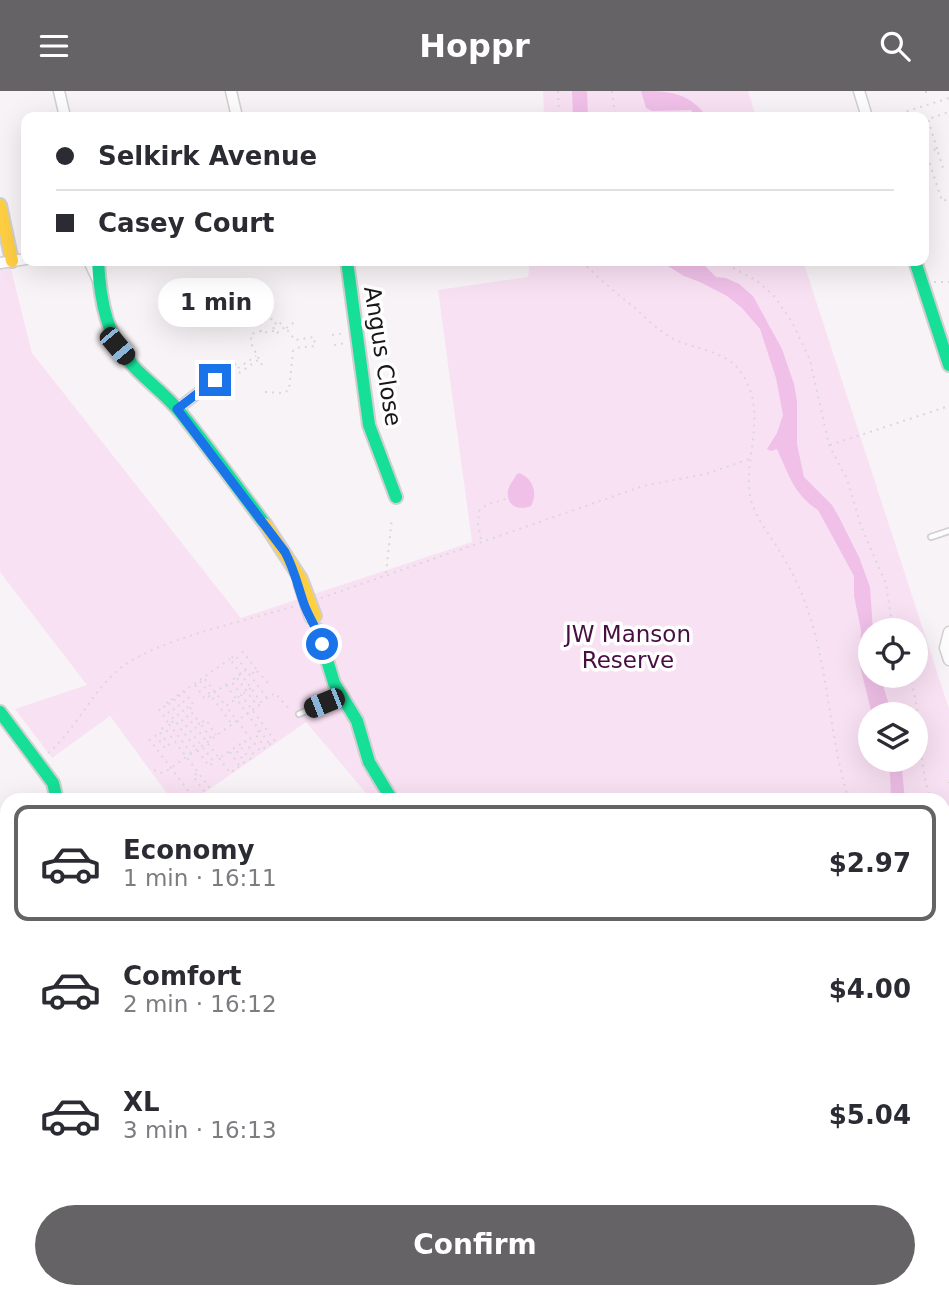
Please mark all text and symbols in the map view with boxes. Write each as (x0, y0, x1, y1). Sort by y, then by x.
icon: menu (35, 27, 73, 65)
text: Hoppr (419, 27, 530, 65)
icon: search (876, 27, 914, 65)
text: Selkirk Avenue (98, 141, 317, 171)
text: Casey Court (98, 208, 274, 238)
callout: 1 min (157, 279, 273, 327)
street label: Angus Close (359, 284, 407, 428)
text: 1 min (180, 289, 252, 315)
car (96, 323, 139, 369)
route end (199, 364, 231, 396)
map controls (858, 618, 928, 772)
button: locate (858, 618, 928, 688)
park label: JW Manson Reserve (563, 621, 691, 673)
route start (306, 628, 338, 660)
car (301, 685, 348, 721)
button: layers (858, 702, 928, 772)
icon: car (39, 832, 102, 895)
text: Economy (123, 835, 254, 865)
text: $2.97 (829, 848, 911, 878)
text: 1 min · 16:11 (123, 865, 277, 891)
icon: car (39, 958, 102, 1021)
text: Comfort (123, 961, 241, 991)
text: $4.00 (829, 974, 911, 1004)
text: 2 min · 16:12 (123, 991, 277, 1017)
icon: car (39, 1084, 102, 1147)
text: XL (123, 1087, 160, 1117)
text: $5.04 (829, 1100, 911, 1130)
text: 3 min · 16:13 (123, 1117, 277, 1143)
button: Confirm (35, 1205, 915, 1285)

